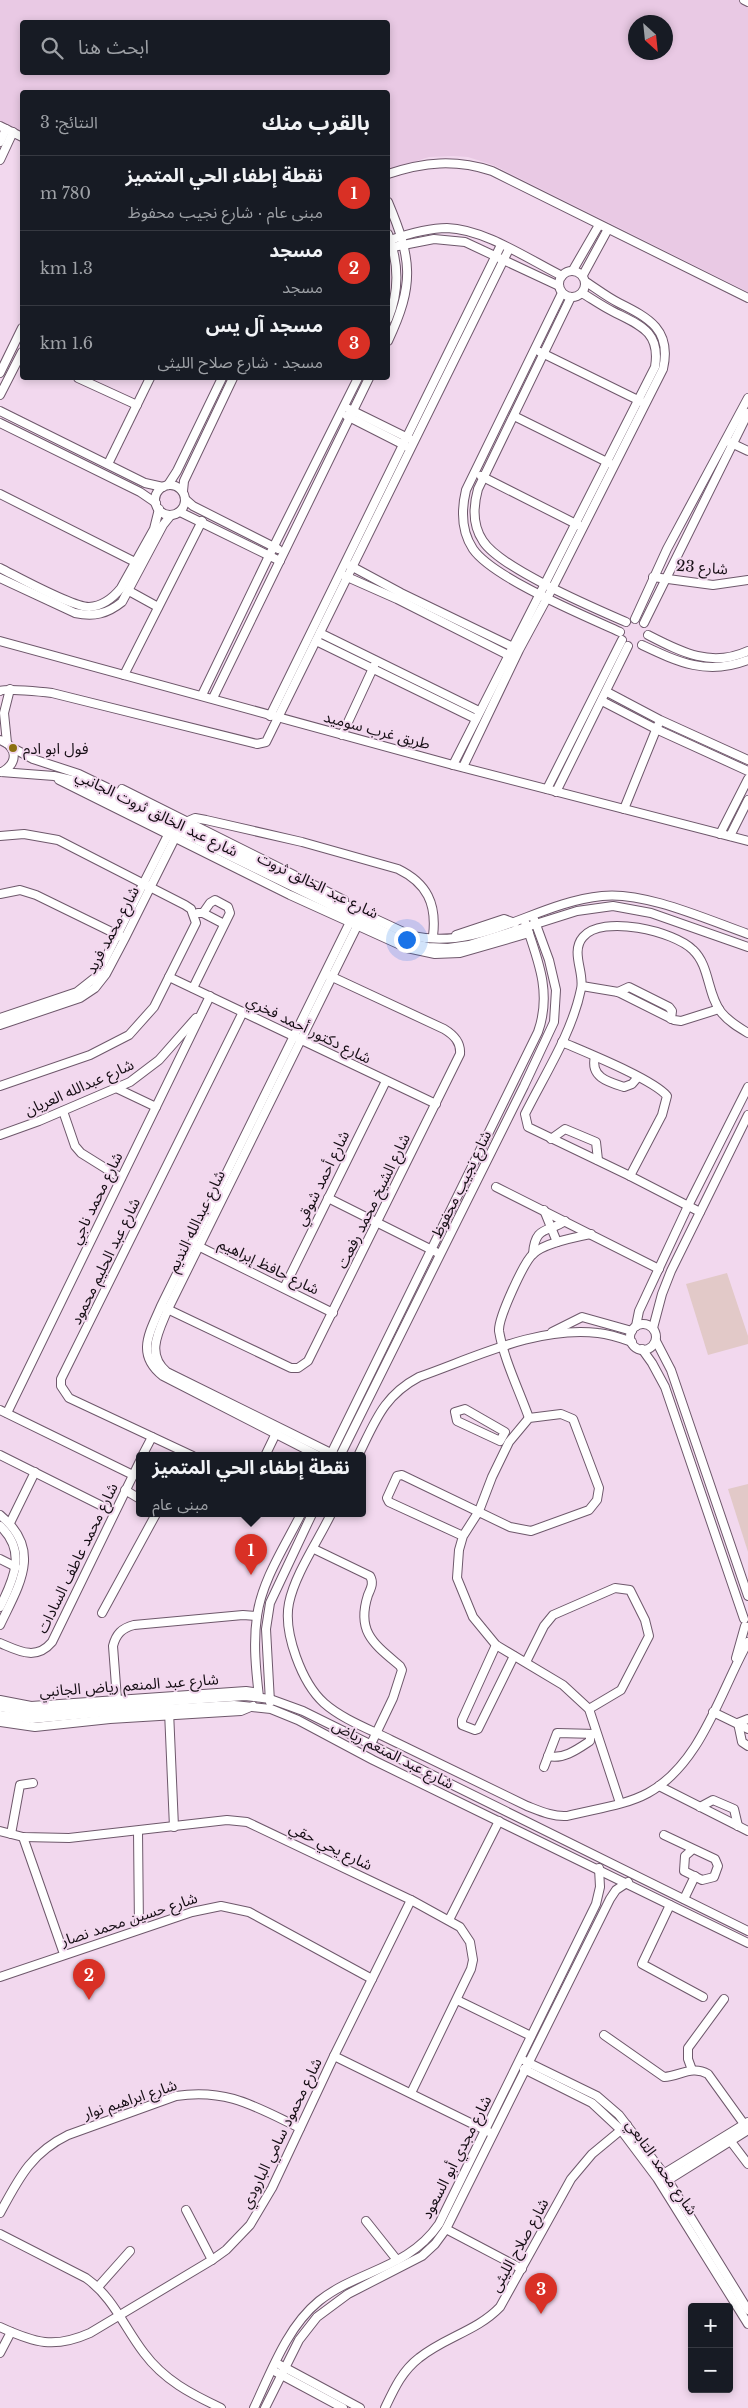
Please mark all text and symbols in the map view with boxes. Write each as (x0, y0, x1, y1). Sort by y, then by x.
north arrow (628, 15, 673, 60)
search box (20, 20, 390, 75)
icon: search (38, 34, 66, 62)
text: ابحث هنا (78, 36, 149, 59)
text: بالقرب منك (262, 110, 370, 136)
text: النتائج: 3 (40, 112, 98, 132)
text: نقطة إطفاء الحي المتميز (125, 164, 323, 187)
text: 780 m (40, 183, 91, 203)
text: 1 (351, 183, 358, 203)
text: مبنى عام · شارع نجيب محفوظ (128, 202, 323, 222)
text: مسجد (269, 239, 323, 262)
text: 1.3 km (40, 258, 93, 278)
text: 2 (349, 258, 359, 278)
text: مسجد (282, 277, 323, 297)
text: مسجد آل يس (206, 314, 323, 337)
text: 1.6 km (40, 333, 93, 353)
text: 3 (349, 333, 359, 353)
text: مسجد · شارع صلاح الليثى (157, 352, 323, 372)
street label: شارع 23 (675, 556, 729, 581)
street label: طريق غرب سوميد (321, 707, 432, 754)
place label: فول ابو ادم (23, 739, 89, 760)
marker: فول ابو ادم (7, 742, 19, 754)
street label: شارع عبد الخالق ثروت الجانبي (71, 765, 241, 863)
street label: شارع عبد الخالق ثروت (253, 847, 382, 925)
street label: شارع محمد فريد (81, 883, 146, 979)
your location (394, 927, 420, 953)
street label: شارع دكتور أحمد فخري (242, 991, 375, 1070)
street label: شارع عبدالله العريان (21, 1054, 138, 1122)
street label: شارع أحمد شوقي (291, 1127, 356, 1230)
street label: شارع نجيب محفوظ (427, 1127, 498, 1242)
street label: شارع الشيخ محمد رفعت (332, 1130, 417, 1273)
street label: شارع محمد ناجي (65, 1149, 129, 1249)
street label: شارع عبدالله النديم (163, 1167, 232, 1276)
street label: شارع عبد الحليم محمود (66, 1194, 147, 1329)
street label: شارع حافظ إبراهيم (214, 1233, 323, 1301)
popup (136, 1452, 366, 1517)
text: نقطة إطفاء الحي المتميز (152, 1456, 350, 1479)
street label: شارع محمد عاطف السادات (32, 1479, 124, 1638)
text: مبنى عام (152, 1494, 208, 1514)
pin: 1 (235, 1534, 267, 1575)
street label: شارع عبد المنعم رياض الجانبي (39, 1669, 220, 1704)
street label: شارع عبد المنعم رياض (328, 1715, 457, 1796)
street label: شارع يحي حقي (285, 1818, 376, 1877)
street label: شارع حسين محمد نصار (57, 1888, 201, 1953)
pin: 2 (73, 1959, 105, 2000)
street label: شارع محمود سامي البارودي (236, 2054, 329, 2213)
street label: شارع ابراهيم نوار (80, 2075, 180, 2126)
street label: شارع مجدي أبو السعود (417, 2092, 498, 2223)
street label: شارع محمد التابعي (620, 2116, 702, 2220)
street label: شارع صلاح الليثى (485, 2195, 555, 2297)
pin: 3 (525, 2273, 557, 2314)
map controls (688, 2303, 733, 2393)
button: + (688, 2303, 733, 2348)
button: − (688, 2348, 733, 2393)

